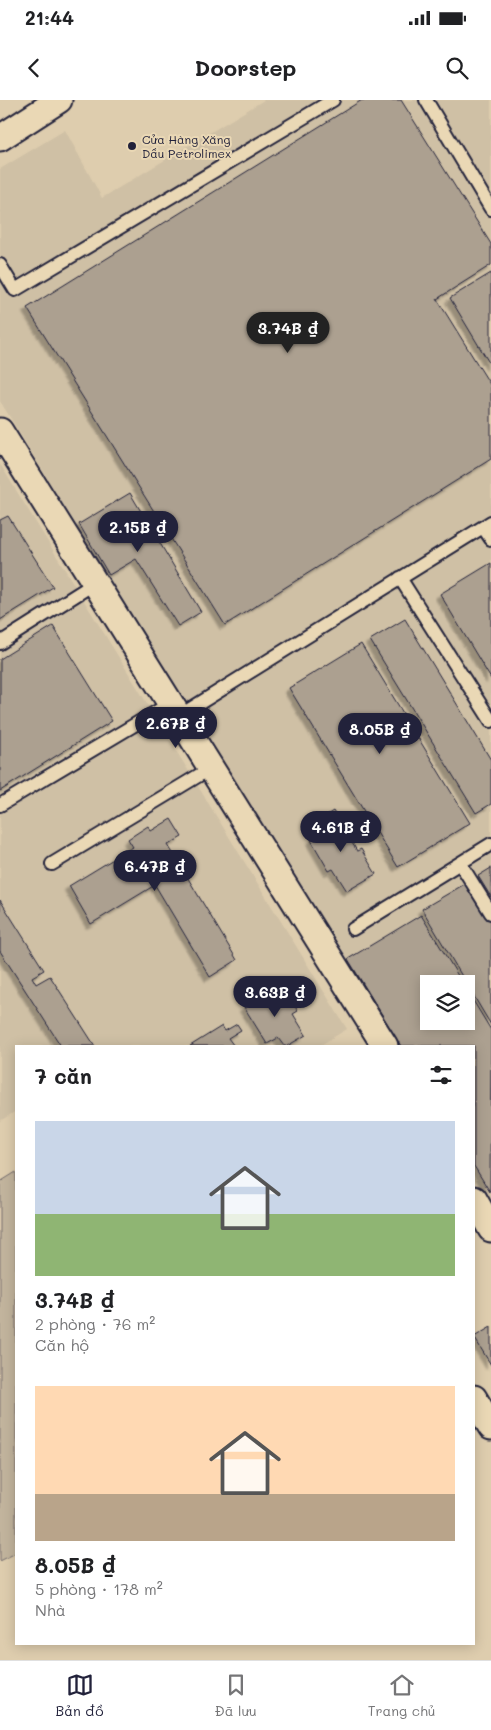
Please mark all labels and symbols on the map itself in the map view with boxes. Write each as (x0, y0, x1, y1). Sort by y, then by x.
place label: Cửa Hàng Xăng Dầu Petrolimex (142, 131, 231, 161)
marker: Cửa Hàng Xăng Dầu Petrolimex (126, 140, 138, 152)
pin: 3.74B ₫ (242, 312, 334, 354)
pin: 2.15B ₫ (92, 510, 184, 553)
pin: 2.67B ₫ (130, 706, 222, 749)
pin: 8.05B ₫ (334, 712, 426, 755)
pin: 4.61B ₫ (295, 810, 387, 853)
pin: 6.47B ₫ (109, 850, 201, 892)
pin: 3.63B ₫ (229, 976, 321, 1018)

